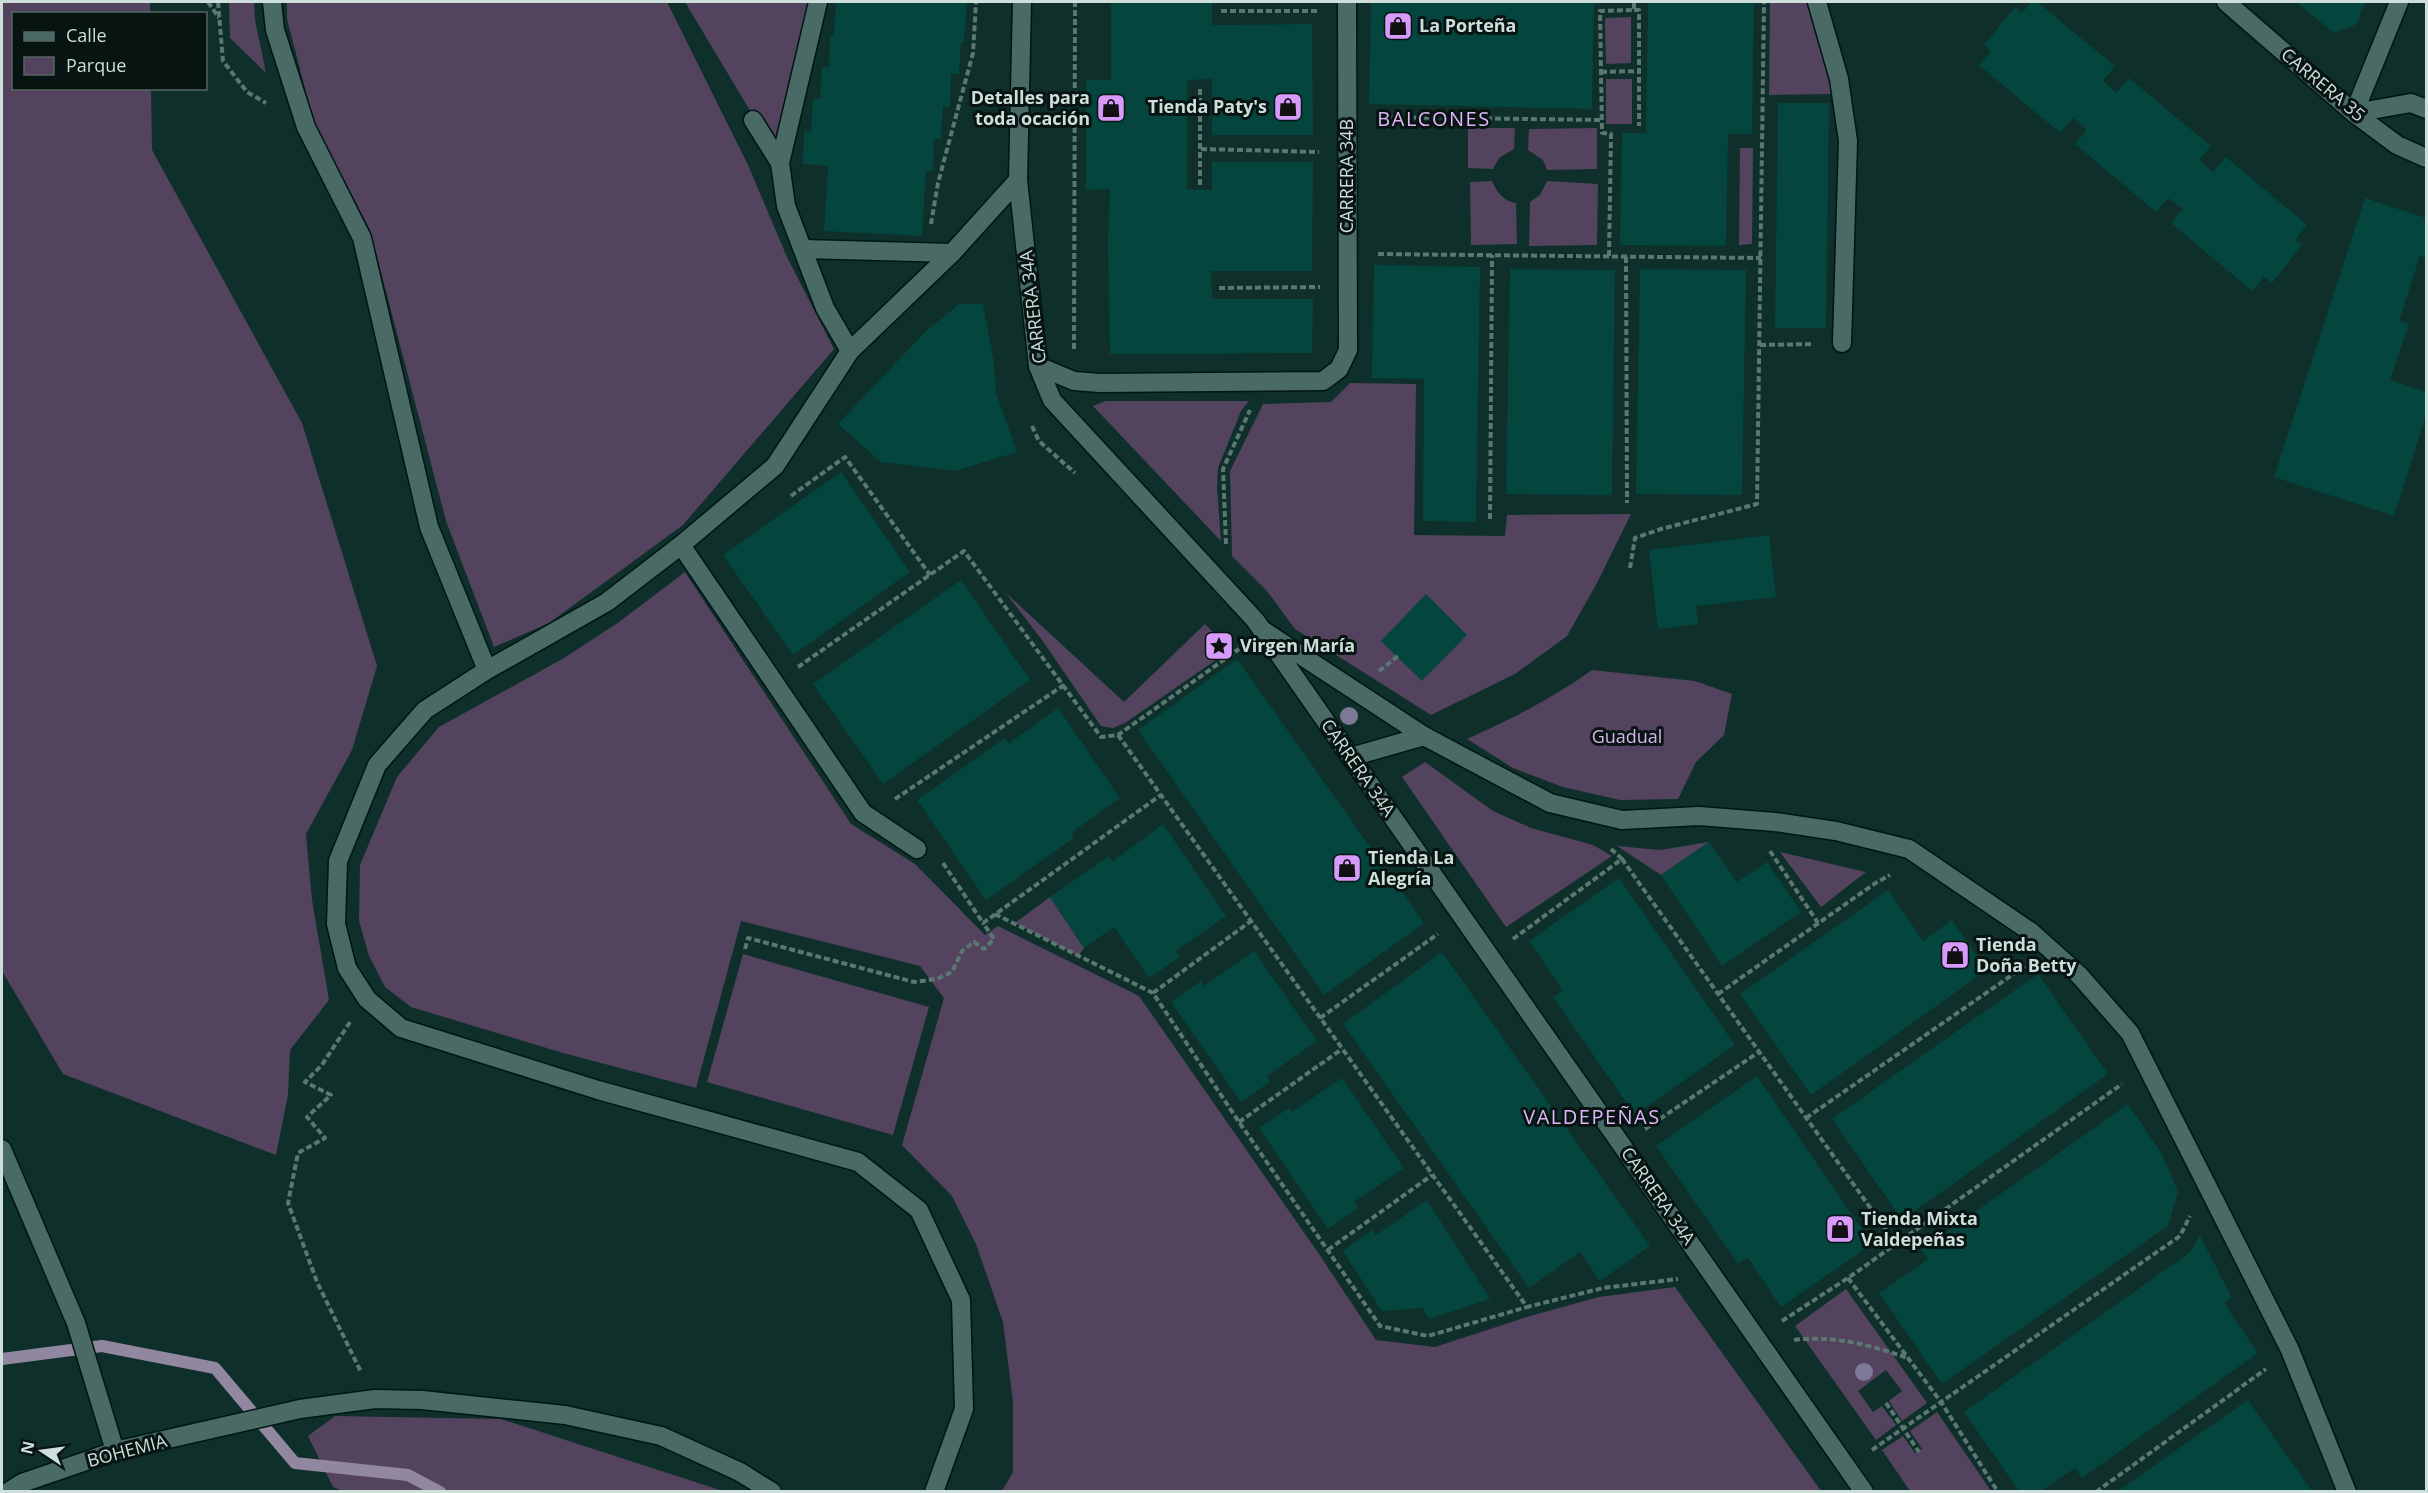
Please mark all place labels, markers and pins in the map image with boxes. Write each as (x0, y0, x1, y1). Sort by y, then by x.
shop icon: La Porteña (1382, 10, 1414, 42)
place label: La Porteña (1419, 13, 1517, 37)
place label: Detalles para toda ocación (971, 85, 1090, 130)
shop icon: Tienda Paty's (1272, 91, 1304, 123)
shop icon: Detalles para toda ocación (1095, 92, 1127, 124)
place label: Tienda Paty's (1148, 94, 1267, 118)
place icon: Virgen María (1203, 630, 1235, 662)
place label: Virgen María (1240, 633, 1355, 657)
place label: Tienda La Alegría (1368, 845, 1454, 890)
shop icon: Tienda La Alegría (1331, 852, 1363, 884)
place label: Tienda Doña Betty (1976, 932, 2077, 977)
shop icon: Tienda Doña Betty (1939, 939, 1971, 971)
place label: Tienda Mixta Valdepeñas (1861, 1206, 1978, 1251)
shop icon: Tienda Mixta Valdepeñas (1824, 1213, 1856, 1245)

